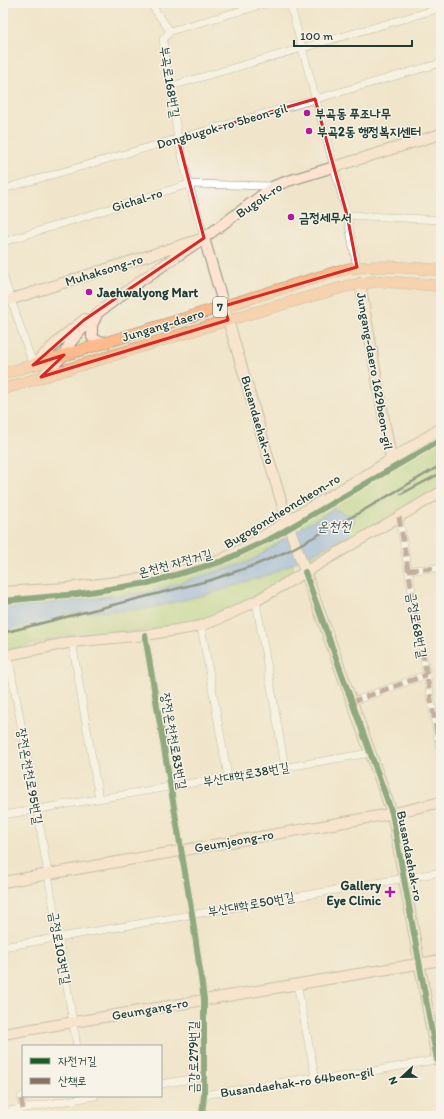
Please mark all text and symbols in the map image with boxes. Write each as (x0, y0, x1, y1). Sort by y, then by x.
scale bar (294, 22, 412, 48)
text: 100 m (300, 29, 333, 43)
street label: 부곡로168번길 (157, 45, 183, 119)
street label: Dongbugok-ro 5beon-gil (155, 100, 289, 152)
place label: 부곡동 푸조나무 (315, 106, 391, 121)
marker: 부곡동 푸조나무 (302, 108, 312, 118)
place label: 부곡2동 행정복지센터 (317, 124, 421, 139)
marker: 부곡2동 행정복지센터 (304, 126, 314, 136)
street label: Bugok-ro (233, 179, 285, 221)
street label: Gichal-ro (110, 185, 164, 215)
place label: 금정세무서 (299, 210, 351, 225)
marker: 금정세무서 (286, 212, 296, 222)
street label: Muhaksong-ro (63, 251, 145, 289)
place label: Jaehwalyong Mart (96, 285, 198, 301)
marker: Jaehwalyong Mart (84, 287, 94, 297)
street label: Jungang-daero 1629beon-gil (354, 291, 396, 451)
road number: 7 (213, 297, 227, 317)
street label: Jungang-daero (120, 305, 206, 345)
street label: Busandaehak-ro (238, 374, 278, 467)
street label: Bugogoncheoncheon-ro (221, 470, 343, 552)
water label: 온천천 (317, 518, 353, 535)
street label: 온천천 자전거길 (136, 546, 214, 580)
street label: 금정로68번길 (404, 591, 430, 659)
street label: 장전온천천로83번길 (158, 691, 190, 791)
street label: 장전온천천로95번길 (14, 727, 46, 825)
street label: 부산대학로38번길 (202, 759, 290, 789)
street label: Busandaehak-ro (394, 810, 426, 903)
street label: Geumjeong-ro (193, 827, 275, 855)
place label: Gallery Eye Clinic (326, 878, 382, 909)
marker: Gallery Eye Clinic (384, 886, 396, 898)
street label: 부산대학로50번길 (206, 889, 296, 919)
street label: 금정로103번길 (46, 911, 74, 985)
street label: Geumgang-ro (111, 995, 190, 1023)
street label: 금강로279번길 (186, 1021, 201, 1093)
legend (22, 1045, 162, 1097)
text: 자전거길 (58, 1054, 97, 1068)
north arrow (382, 1057, 422, 1097)
street label: Busandaehak-ro 64beon-gil (219, 1064, 375, 1100)
text: 산책로 (58, 1074, 87, 1088)
text: N (386, 1075, 401, 1086)

